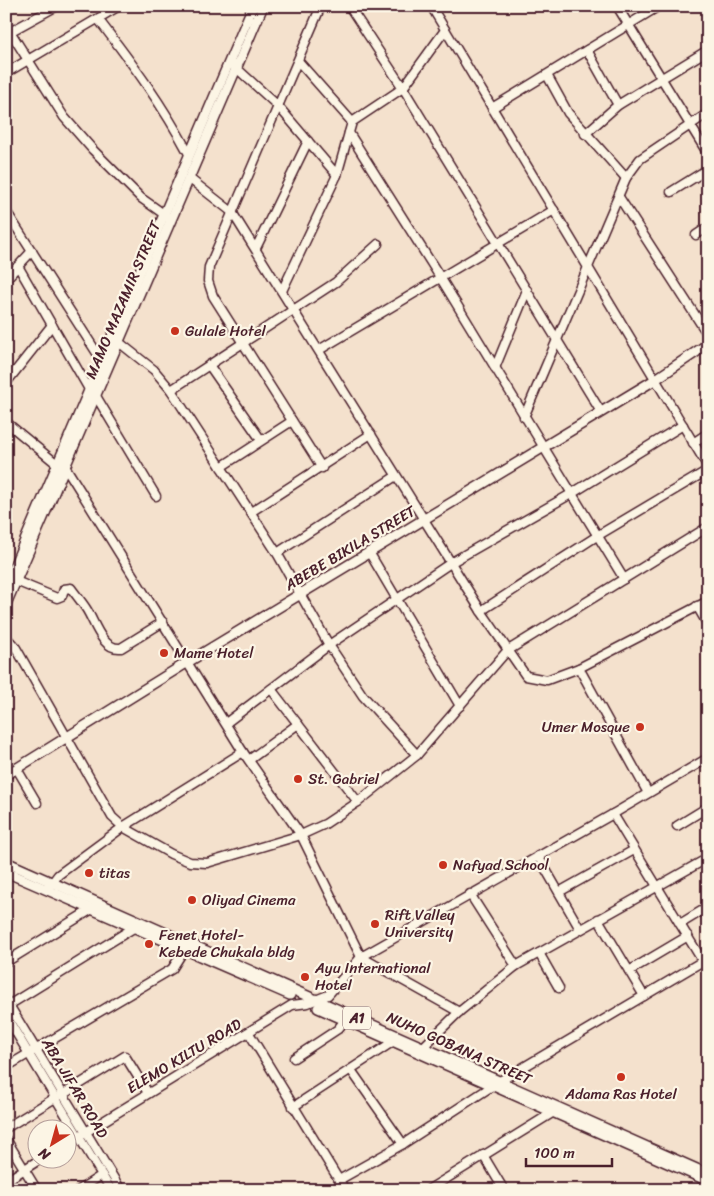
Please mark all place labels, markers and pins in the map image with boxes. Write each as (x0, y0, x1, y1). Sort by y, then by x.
place label: Gulale Hotel (185, 318, 267, 344)
marker: Gulale Hotel (169, 325, 181, 337)
place label: Mame Hotel (174, 640, 254, 666)
marker: Mame Hotel (158, 647, 170, 659)
place label: Umer Mosque (542, 714, 630, 740)
marker: Umer Mosque (634, 721, 646, 733)
place label: St. Gabriel (308, 766, 380, 792)
marker: St. Gabriel (292, 773, 304, 785)
place label: Nafyad School (453, 852, 550, 878)
marker: Nafyad School (437, 859, 449, 871)
place label: titas (99, 860, 131, 886)
marker: titas (83, 867, 95, 879)
place label: Oliyad Cinema (202, 887, 296, 913)
marker: Oliyad Cinema (186, 894, 198, 906)
place label: Rift Valley University (385, 902, 455, 945)
marker: Rift Valley University (369, 918, 381, 930)
place label: Fenet Hotel- Kebede Chukala bldg (159, 922, 295, 965)
marker: Fenet Hotel- Kebede Chukala bldg (143, 938, 155, 950)
place label: Ayu International Hotel (314, 955, 431, 998)
marker: Ayu International Hotel (299, 971, 311, 983)
marker: Adama Ras Hotel (615, 1071, 627, 1083)
place label: Adama Ras Hotel (564, 1081, 678, 1107)

